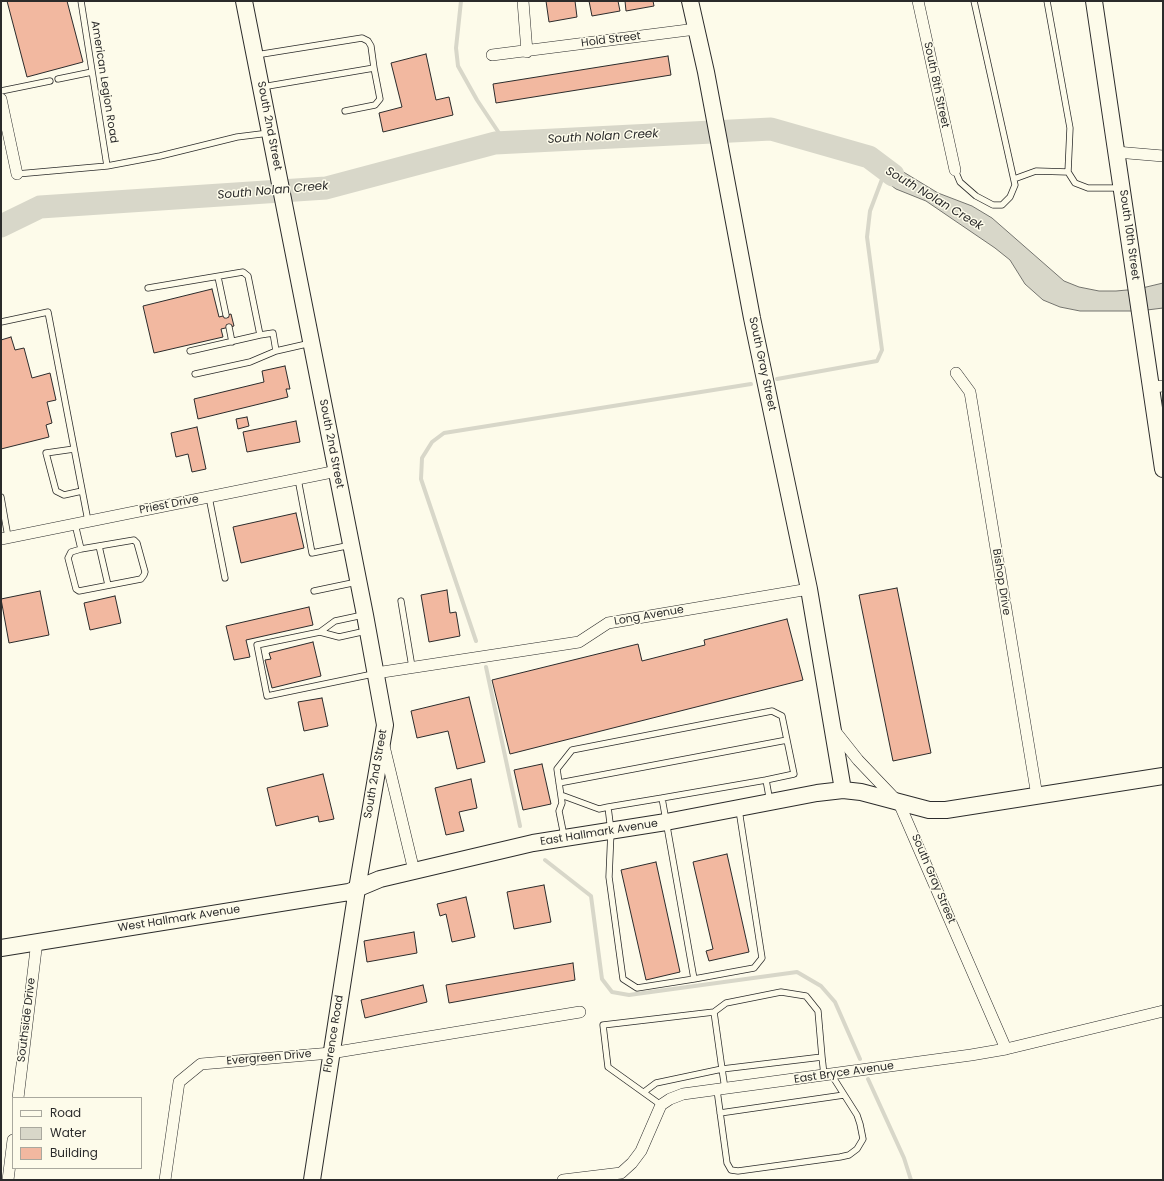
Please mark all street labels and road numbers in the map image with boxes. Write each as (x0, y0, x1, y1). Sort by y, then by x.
street label: American Legion Road (88, 20, 120, 144)
street label: Hold Street (580, 30, 642, 50)
street label: South 8th Street (920, 41, 952, 129)
street label: South 2nd Street (254, 80, 284, 172)
street label: South 10th Street (1116, 189, 1142, 281)
street label: South Gray Street (746, 316, 778, 412)
street label: South 2nd Street (316, 398, 346, 490)
street label: Priest Drive (138, 493, 200, 517)
street label: Bishop Drive (989, 548, 1013, 616)
street label: Long Avenue (613, 603, 685, 629)
street label: South 2nd Street (362, 728, 390, 820)
street label: East Hallmark Avenue (539, 817, 659, 849)
street label: South Gray Street (908, 832, 958, 926)
street label: West Hallmark Avenue (117, 903, 241, 935)
street label: Southside Drive (15, 977, 39, 1063)
street label: Florence Road (321, 994, 347, 1074)
street label: Evergreen Drive (226, 1048, 312, 1068)
street label: East Bryce Avenue (793, 1059, 895, 1087)

